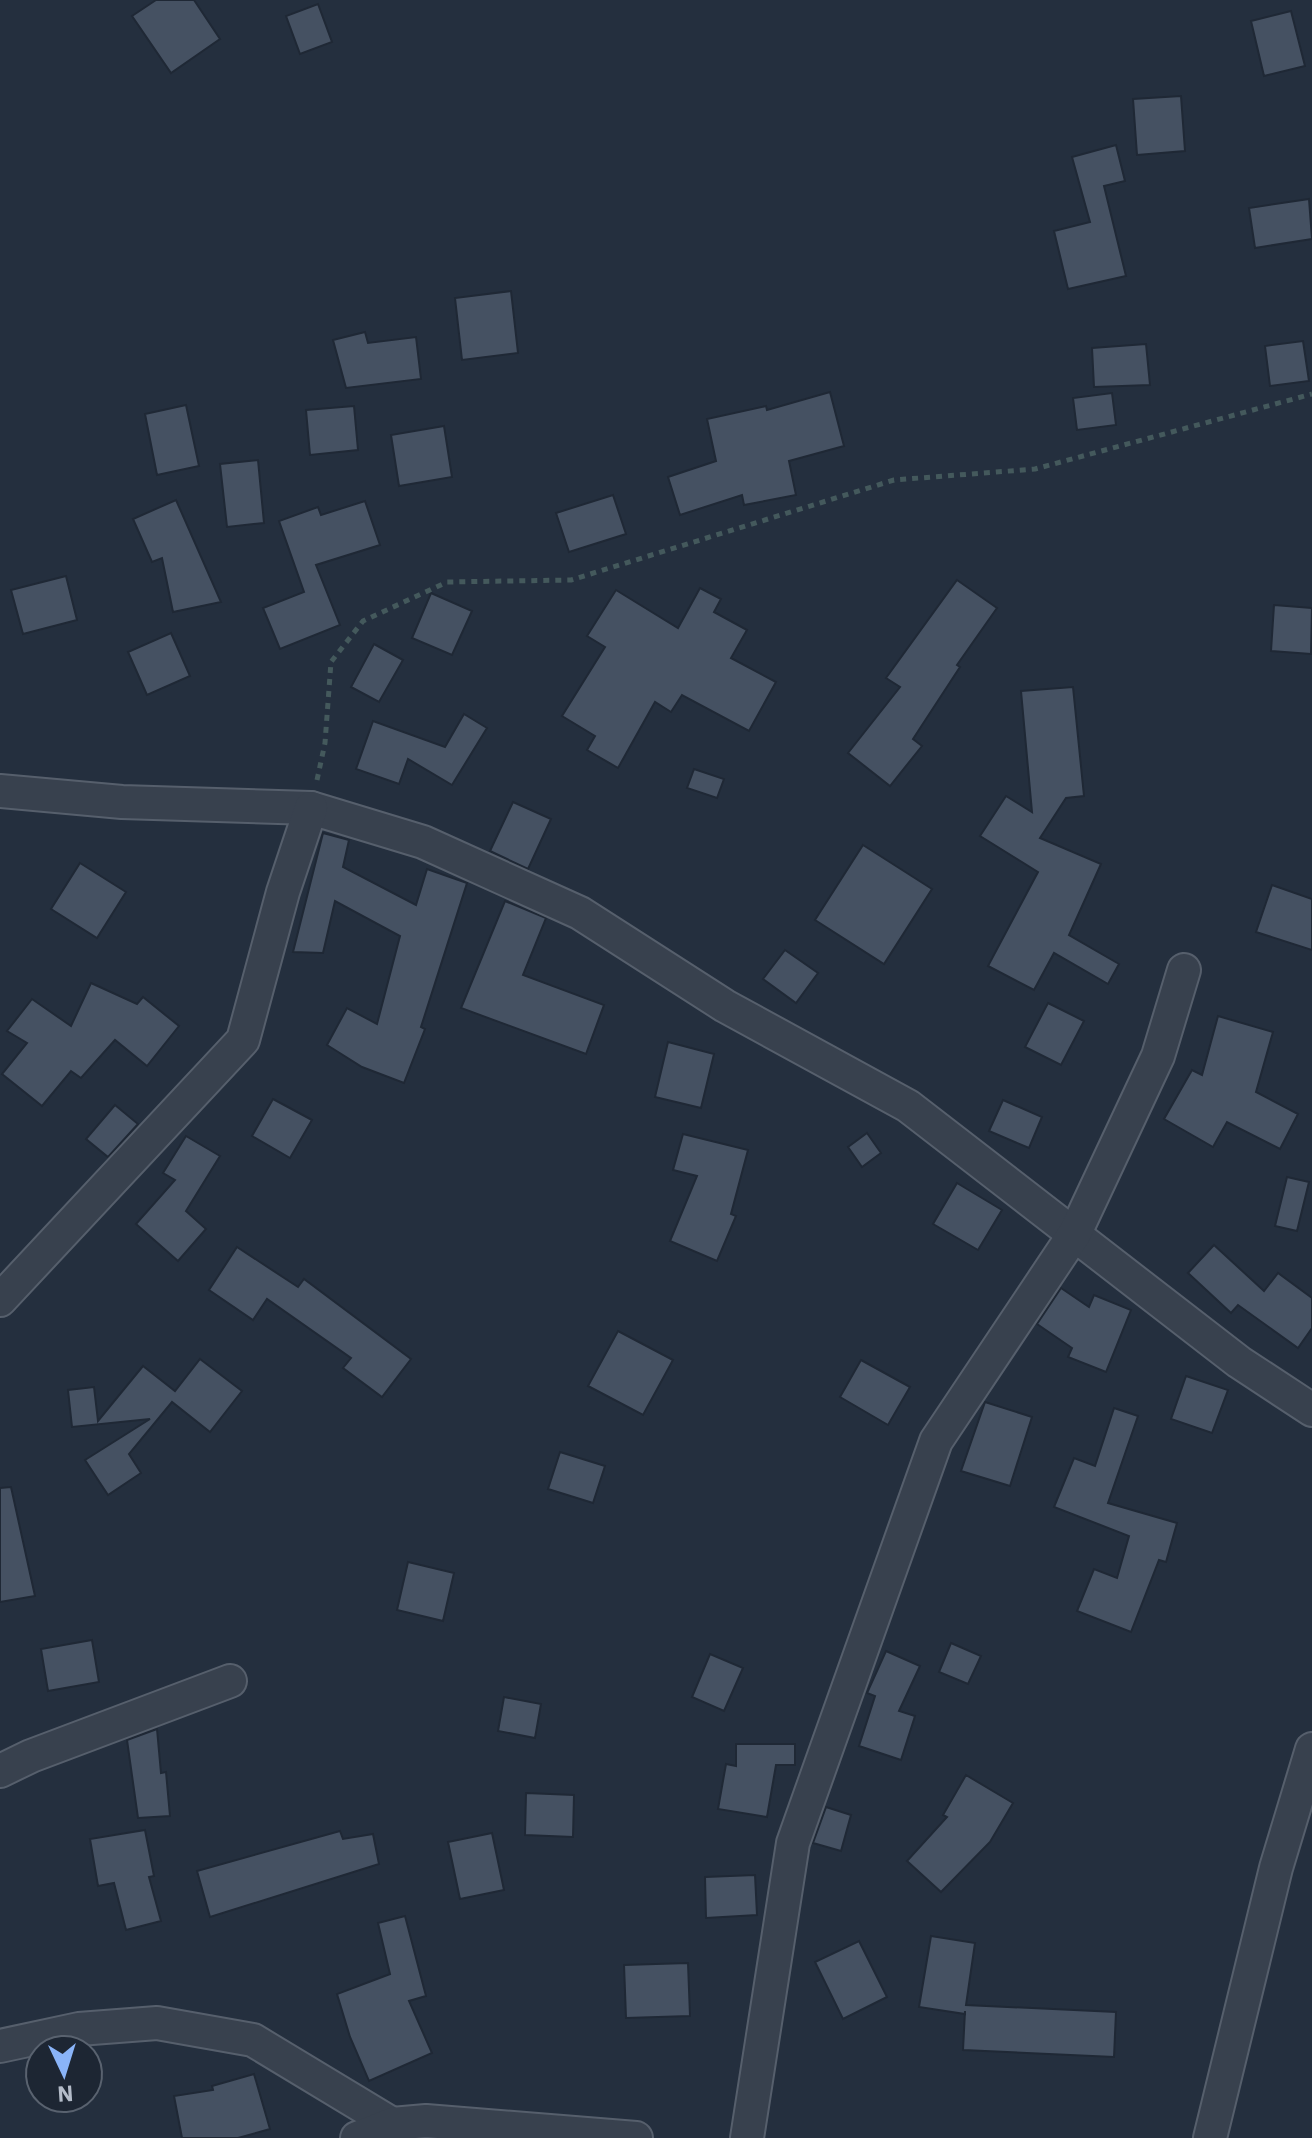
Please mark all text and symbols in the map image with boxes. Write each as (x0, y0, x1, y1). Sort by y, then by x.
north arrow (24, 2034, 104, 2114)
text: N (56, 2079, 74, 2109)

